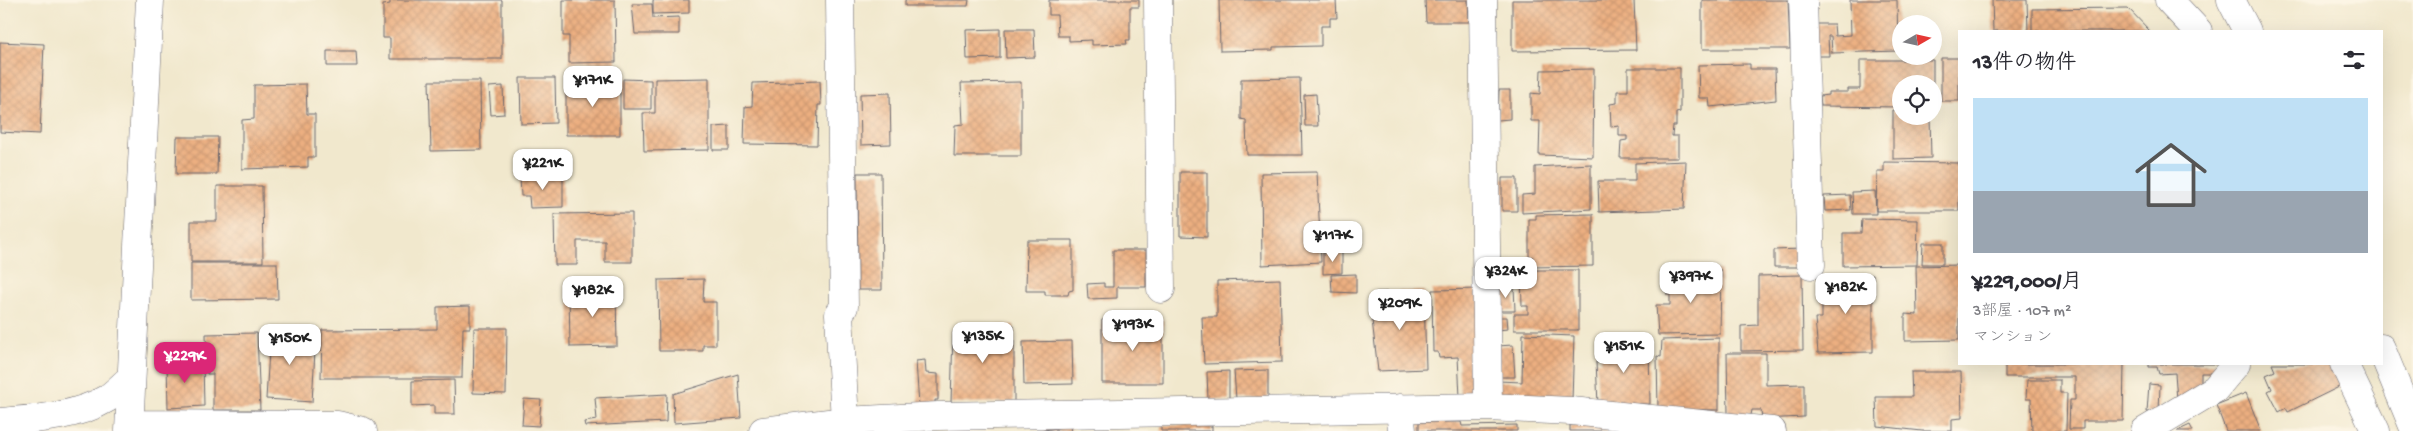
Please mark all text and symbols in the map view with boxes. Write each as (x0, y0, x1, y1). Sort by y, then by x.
north arrow (1892, 15, 1942, 65)
map controls (1892, 15, 1942, 125)
icon: filters (2340, 46, 2368, 74)
text: 13件の物件 (1973, 52, 2076, 77)
pin: ¥171K (558, 66, 628, 108)
text: ¥171K (574, 72, 612, 91)
button: locate (1892, 75, 1942, 125)
icon: home (2126, 130, 2216, 220)
pin: ¥221K (508, 148, 578, 191)
text: ¥221K (524, 155, 562, 174)
pin: ¥117K (1298, 220, 1368, 263)
text: ¥117K (1314, 227, 1352, 246)
pin: ¥324K (1471, 256, 1541, 299)
pin: ¥397K (1656, 262, 1726, 304)
text: ¥324K (1486, 263, 1526, 282)
text: ¥397K (1671, 268, 1711, 287)
text: ¥229,000/月 (1973, 271, 2082, 296)
pin: ¥182K (1811, 272, 1881, 315)
pin: ¥182K (558, 276, 628, 318)
text: ¥182K (1826, 279, 1866, 298)
text: ¥182K (573, 282, 613, 301)
pin: ¥209K (1365, 288, 1435, 331)
text: ¥209K (1379, 295, 1421, 314)
text: 3部屋 · 107 m² (1973, 303, 2071, 322)
pin: ¥193K (1098, 310, 1168, 352)
text: ¥193K (1113, 316, 1153, 335)
pin: ¥135K (948, 322, 1018, 364)
pin: ¥150K (255, 324, 325, 366)
text: ¥135K (963, 328, 1003, 347)
text: マンション (1973, 329, 2052, 348)
text: ¥150K (270, 330, 310, 349)
pin: ¥151K (1589, 332, 1659, 374)
text: ¥151K (1605, 338, 1643, 357)
pin: ¥229K (150, 342, 220, 384)
text: ¥229K (165, 348, 205, 367)

